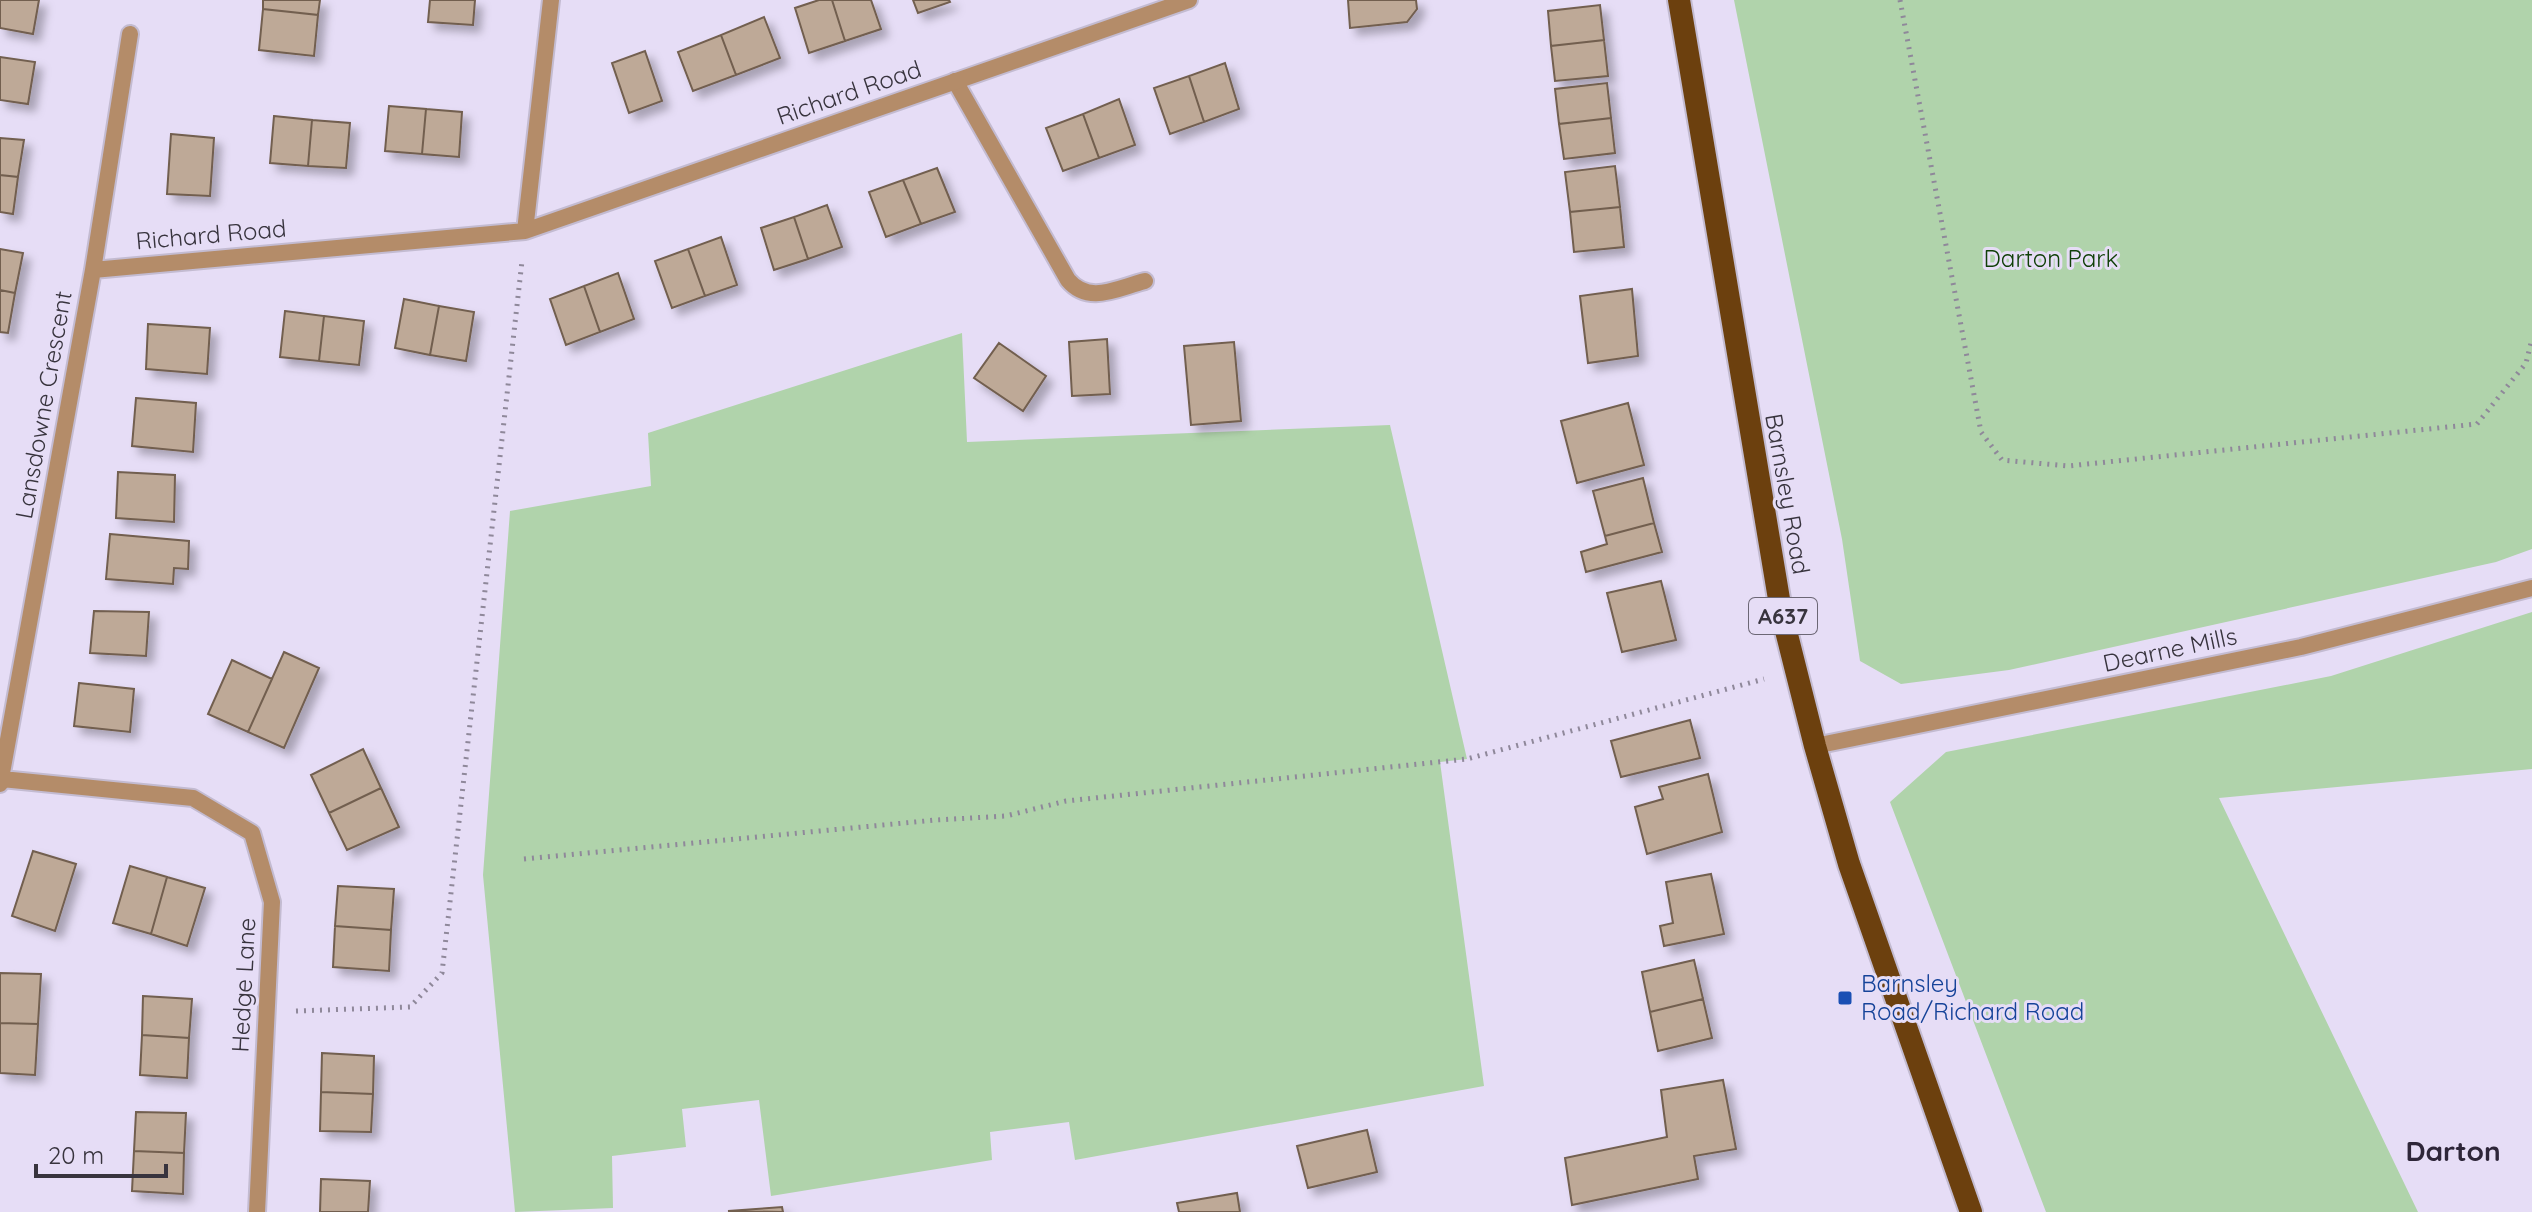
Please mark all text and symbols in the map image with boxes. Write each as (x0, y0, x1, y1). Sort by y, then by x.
street label: Richard Road (772, 53, 925, 131)
street label: Richard Road (134, 212, 288, 256)
park label: Darton Park (1984, 243, 2118, 273)
street label: Lansdowne Crescent (8, 289, 78, 521)
street label: Barnsley Road (1759, 411, 1817, 577)
road number: A637 (1749, 598, 1817, 634)
street label: Dearne Mills (2100, 620, 2240, 678)
street label: Hedge Lane (224, 917, 262, 1053)
place label: Barnsley Road/Richard Road (1861, 968, 2084, 1026)
marker: Barnsley Road/Richard Road (1836, 989, 1854, 1007)
scale bar (36, 1128, 166, 1178)
district label: Darton (2405, 1133, 2501, 1168)
text: 20 m (48, 1140, 104, 1170)

